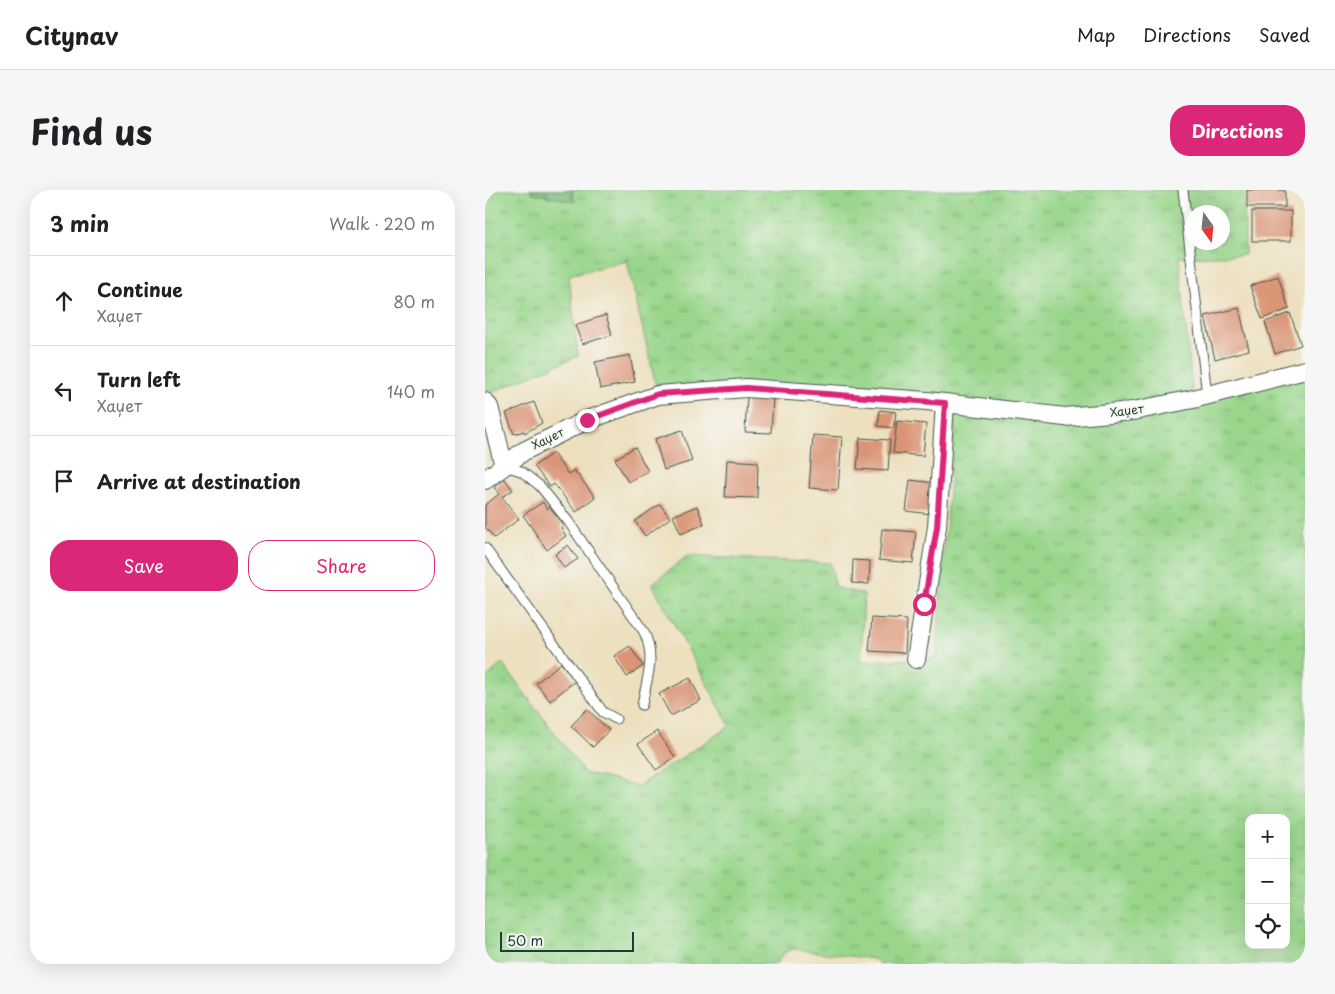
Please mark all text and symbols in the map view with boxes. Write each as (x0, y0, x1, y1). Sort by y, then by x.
text: Citynav (25, 17, 118, 53)
text: Map (1077, 21, 1115, 48)
text: Directions (1143, 21, 1231, 48)
text: Saved (1259, 21, 1310, 48)
text: Find us (30, 104, 152, 157)
button: Directions (1170, 105, 1305, 156)
north arrow (1185, 205, 1230, 250)
text: 3 min (50, 207, 109, 239)
text: Walk · 220 m (329, 211, 435, 235)
text: Continue (97, 275, 183, 303)
icon: ahead (50, 287, 78, 315)
text: 80 m (393, 289, 435, 313)
text: Хаџет (97, 303, 142, 327)
text: Turn left (97, 365, 181, 393)
icon: left (50, 377, 78, 405)
text: 140 m (387, 379, 435, 403)
text: Хаџет (97, 393, 142, 417)
street label: Хаџет (1109, 399, 1145, 421)
route end (576, 409, 599, 432)
street label: Хаџет (528, 423, 567, 454)
icon: arrive (50, 467, 78, 495)
text: Arrive at destination (97, 467, 301, 495)
button: Save (50, 540, 238, 591)
button: Share (248, 540, 435, 591)
route start (913, 593, 936, 616)
map controls (1245, 814, 1290, 949)
button: + (1245, 814, 1290, 859)
button: − (1245, 859, 1290, 904)
button: locate (1245, 904, 1290, 949)
scale bar (500, 929, 634, 952)
text: 50 m (507, 930, 543, 951)

